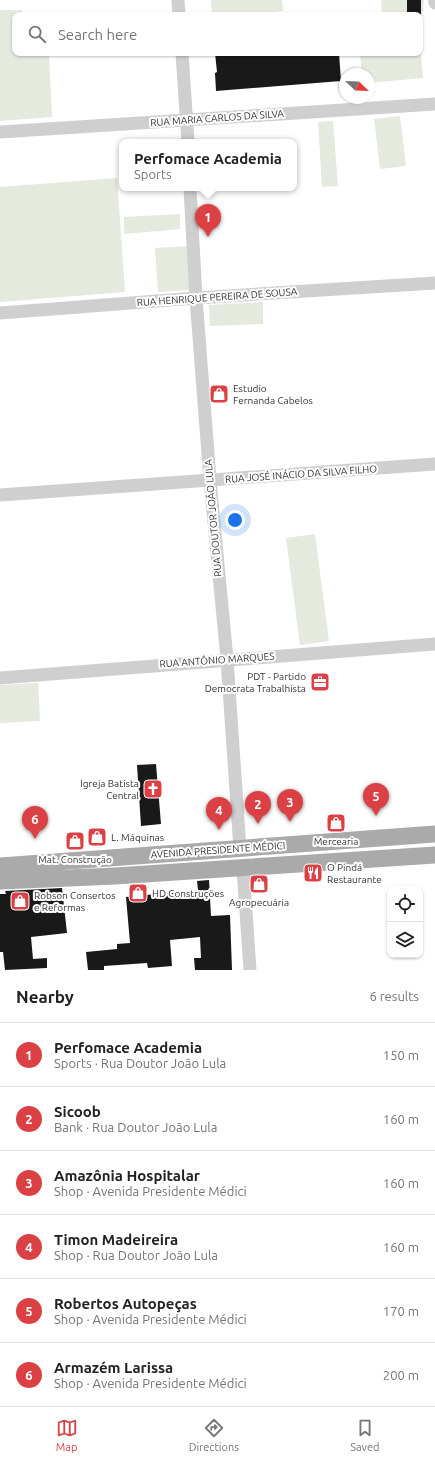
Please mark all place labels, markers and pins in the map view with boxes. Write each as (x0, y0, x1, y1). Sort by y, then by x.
pin: 1 (195, 204, 221, 237)
shop icon: Estudio Fernanda Cabelos (208, 383, 230, 405)
place label: Estudio Fernanda Cabelos (233, 383, 313, 406)
place label: PDT - Partido Democrata Trabalhista (205, 671, 306, 694)
office icon: PDT - Partido Democrata Trabalhista (309, 671, 331, 693)
place label: Igreja Batista Central (80, 778, 139, 801)
church icon: Igreja Batista Central (142, 778, 164, 800)
pin: 5 (363, 783, 389, 816)
pin: 3 (277, 789, 303, 822)
pin: 2 (245, 791, 271, 824)
pin: 4 (206, 797, 232, 830)
pin: 6 (22, 806, 48, 839)
shop icon: Mercearia (325, 812, 347, 834)
shop icon: L. Máquinas (86, 826, 108, 848)
shop icon: Mat. Construção (64, 830, 86, 852)
place label: L. Máquinas (111, 832, 164, 843)
place label: Mercearia (314, 836, 358, 847)
place label: Mat. Construção (38, 854, 112, 865)
restaurant icon: O Pindá Restaurante (302, 862, 324, 884)
place label: O Pindá Restaurante (327, 862, 382, 885)
shop icon: Agropecuária (248, 873, 270, 895)
shop icon: HD Construções (127, 882, 149, 904)
place label: HD Construções (152, 888, 224, 899)
shop icon: Robson Consertos e Reformas (9, 890, 31, 912)
place label: Robson Consertos e Reformas (34, 890, 116, 913)
place label: Agropecuária (229, 897, 289, 908)

